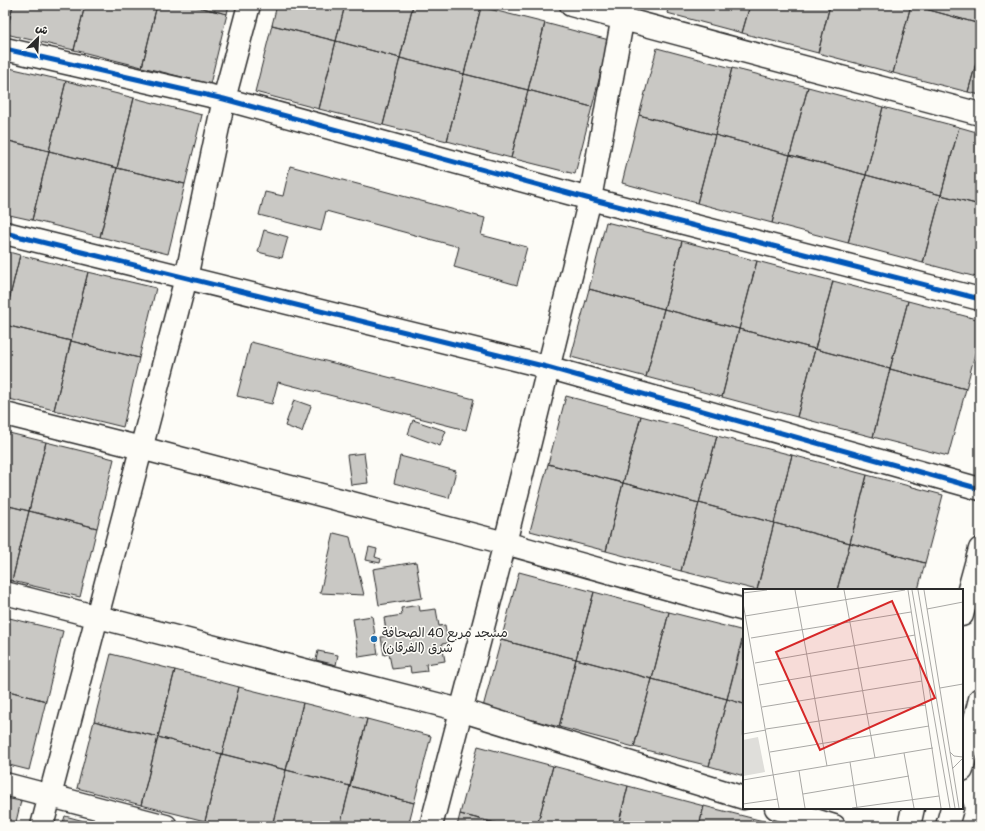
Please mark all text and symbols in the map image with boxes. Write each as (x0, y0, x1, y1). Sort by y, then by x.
north arrow (18, 18, 58, 58)
text: ش (34, 21, 50, 38)
inset map (743, 589, 963, 809)
place label: مسجد مربع 40 الصحافة شرق (الفرقان) (382, 625, 508, 656)
marker: مسجد مربع 40 الصحافة شرق (الفرقان) (369, 634, 379, 644)

